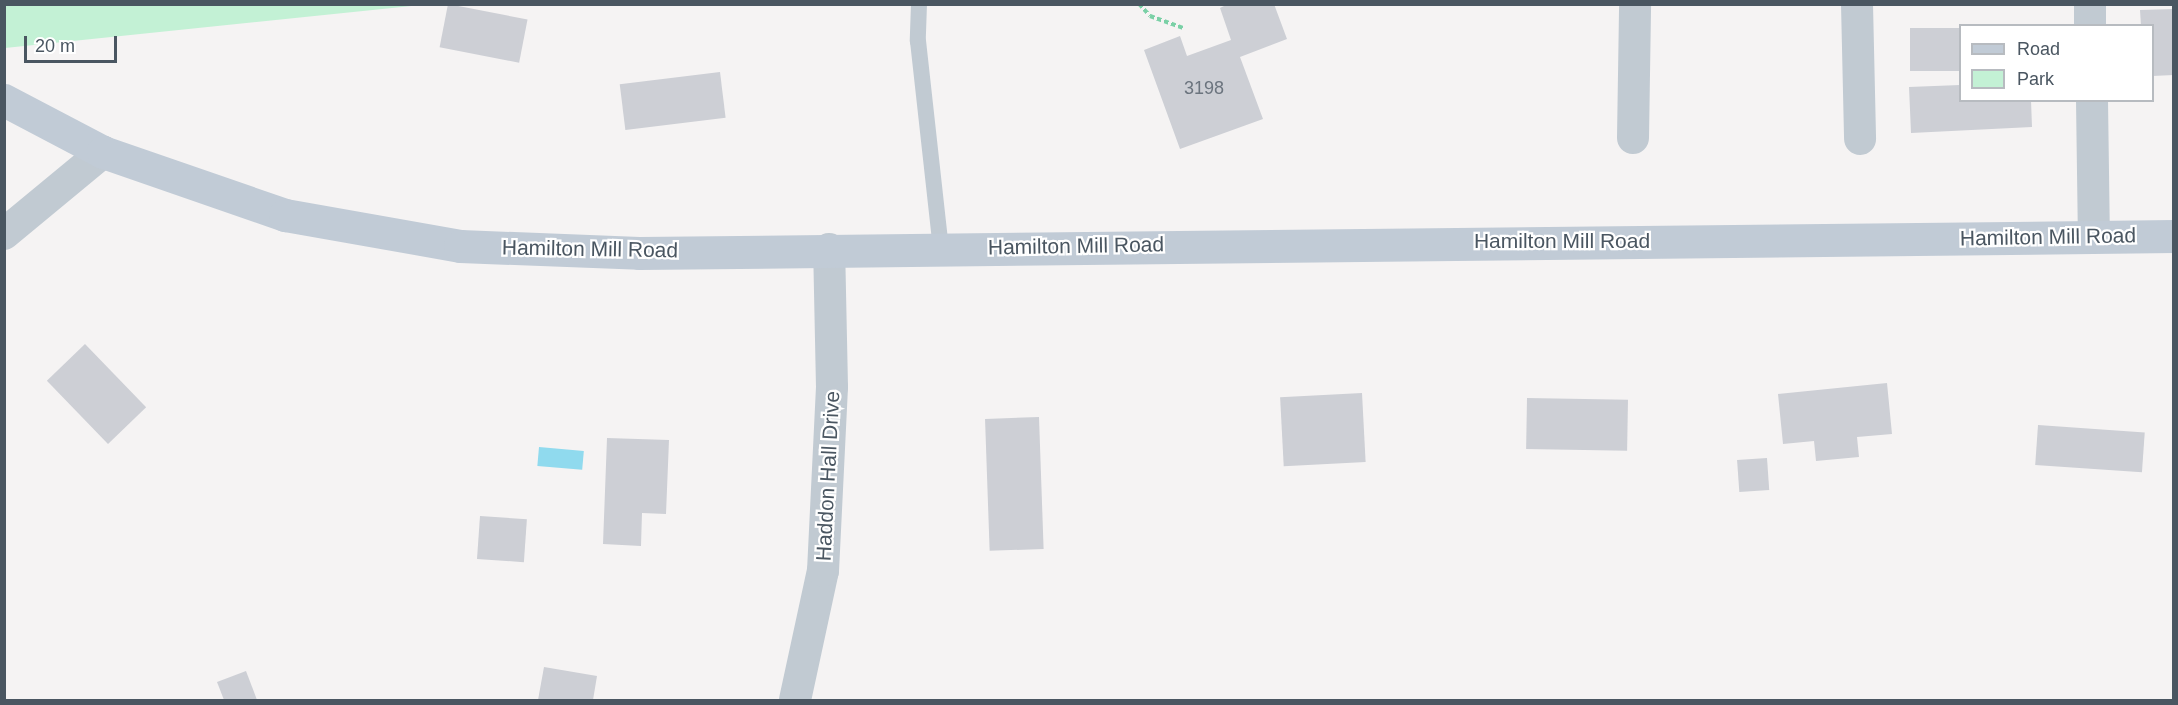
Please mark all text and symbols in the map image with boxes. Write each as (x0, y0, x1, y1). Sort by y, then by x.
scale bar (27, 24, 120, 62)
legend (1959, 24, 2154, 102)
text: 20 m (35, 36, 75, 56)
text: Road (2017, 39, 2060, 59)
text: Park (2017, 69, 2054, 89)
house number: 3198 (1184, 77, 1224, 99)
street label: Hamilton Mill Road (1960, 223, 2136, 251)
street label: Hamilton Mill Road (1474, 228, 1650, 254)
street label: Hamilton Mill Road (988, 232, 1164, 260)
street label: Hamilton Mill Road (502, 235, 678, 263)
street label: Haddon Hall Drive (811, 390, 845, 562)

